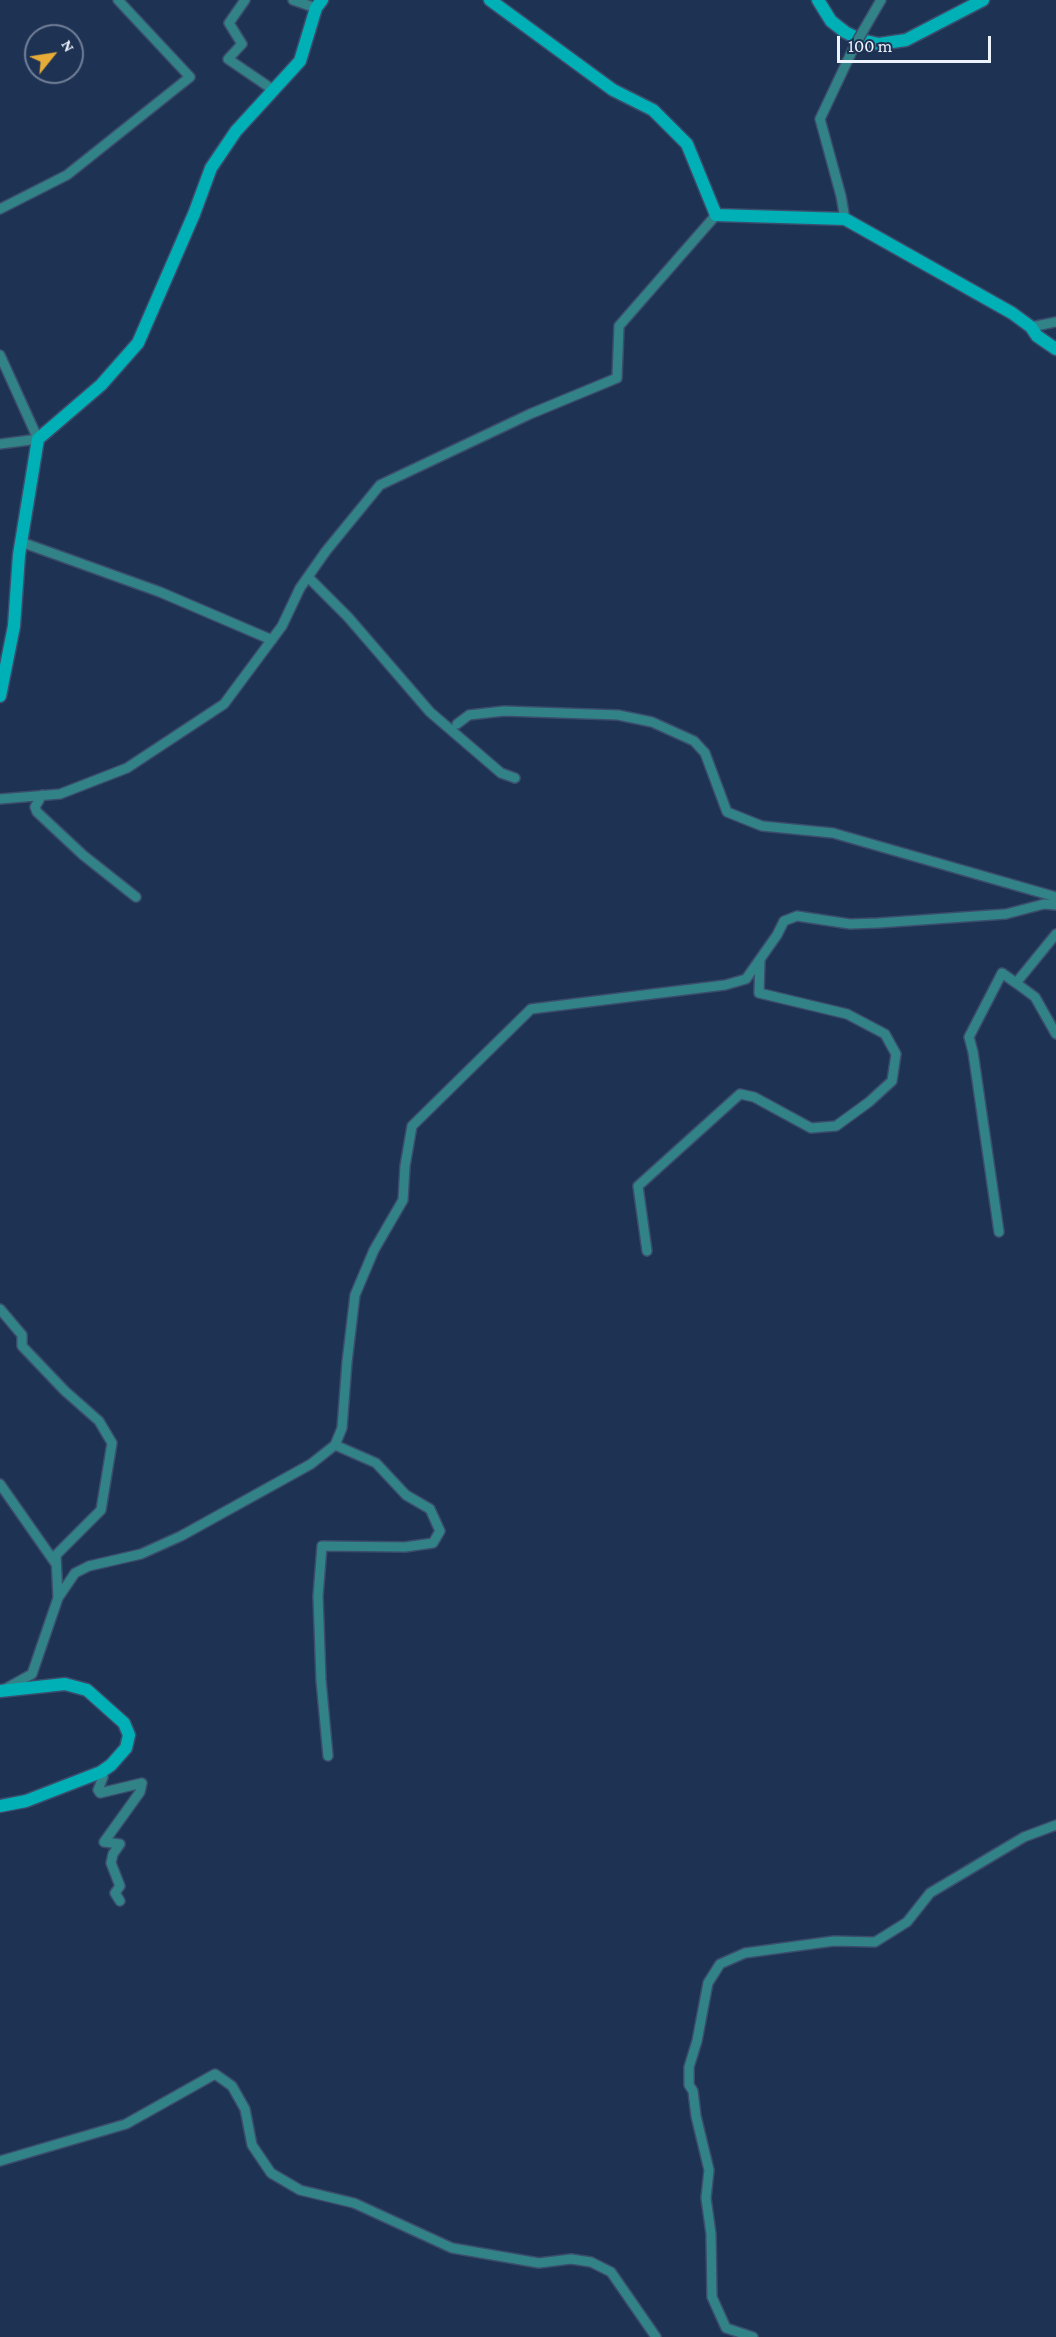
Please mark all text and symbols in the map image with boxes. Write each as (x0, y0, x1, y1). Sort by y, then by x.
north arrow (24, 24, 84, 84)
scale bar (840, 24, 994, 62)
text: 100 m (848, 36, 892, 56)
text: N (58, 37, 78, 55)

